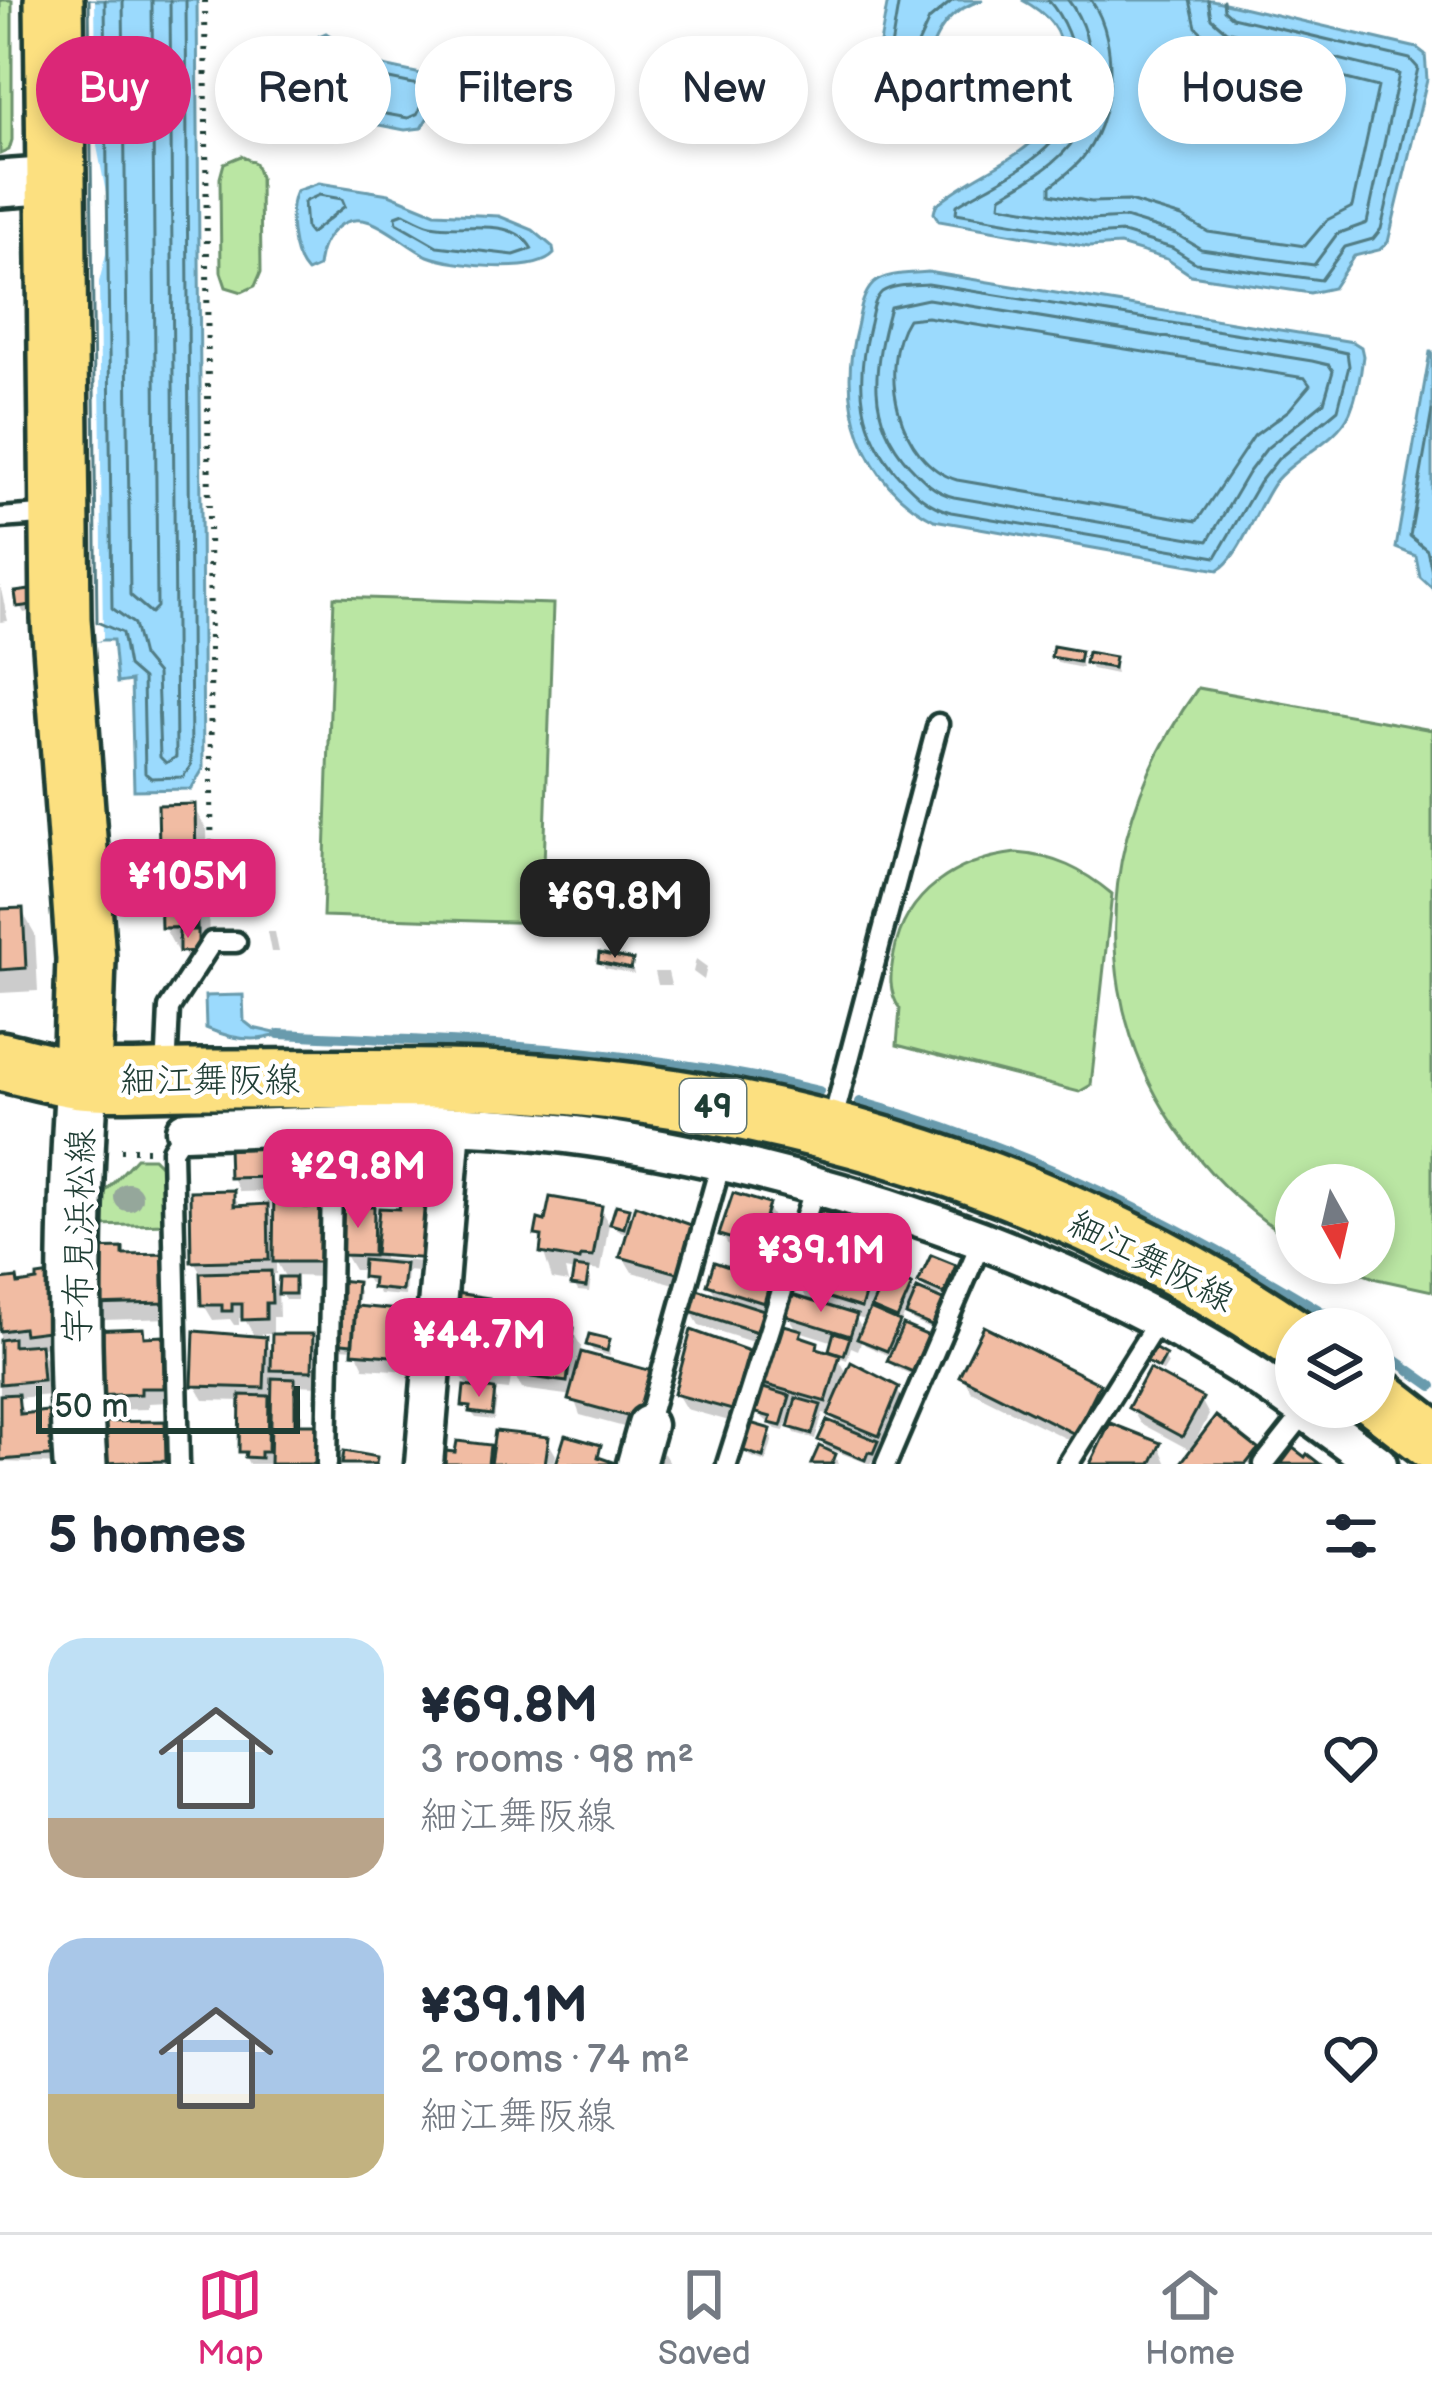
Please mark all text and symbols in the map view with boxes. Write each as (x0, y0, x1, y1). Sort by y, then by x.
chip: Buy (36, 36, 191, 144)
chip: Rent (215, 36, 391, 144)
chip: Filters (415, 36, 615, 144)
chip: New (639, 36, 808, 144)
chip: Apartment (832, 36, 1114, 144)
chip: House (1138, 36, 1346, 144)
pin: ¥105M (104, 839, 272, 941)
text: ¥105M (128, 854, 248, 901)
pin: ¥69.8M (517, 859, 713, 961)
text: ¥69.8M (547, 874, 683, 921)
street label: 細江舞阪線 (120, 1060, 300, 1103)
road number: 49 (680, 1079, 746, 1133)
street label: 宇布見浜松線 (57, 1128, 104, 1344)
pin: ¥29.8M (260, 1129, 456, 1231)
text: ¥29.8M (290, 1144, 426, 1191)
north arrow (1275, 1164, 1395, 1284)
map controls (1275, 1164, 1395, 1428)
street label: 細江舞阪線 (1061, 1202, 1241, 1322)
pin: ¥39.1M (723, 1213, 919, 1315)
text: ¥39.1M (757, 1228, 885, 1275)
pin: ¥44.7M (381, 1298, 577, 1400)
button: layers (1275, 1308, 1395, 1428)
text: ¥44.7M (412, 1313, 546, 1360)
scale bar (36, 1380, 300, 1433)
text: 50 m (54, 1387, 129, 1427)
icon: filters (1318, 1503, 1384, 1569)
text: 5 homes (48, 1506, 246, 1567)
text: ¥69.8M (420, 1676, 598, 1737)
icon: home (144, 1686, 288, 1830)
icon: heart (1318, 1725, 1384, 1791)
text: 3 rooms · 98 m² (420, 1737, 694, 1784)
text: 細江舞阪線 (420, 1794, 615, 1841)
text: ¥39.1M (420, 1976, 588, 2037)
icon: home (144, 1986, 288, 2130)
icon: heart (1318, 2025, 1384, 2091)
text: 2 rooms · 74 m² (420, 2037, 690, 2084)
text: 細江舞阪線 (420, 2094, 615, 2141)
tab: Map (197, 2262, 264, 2374)
tab: Saved (658, 2262, 751, 2374)
tab: Home (1145, 2262, 1235, 2374)

